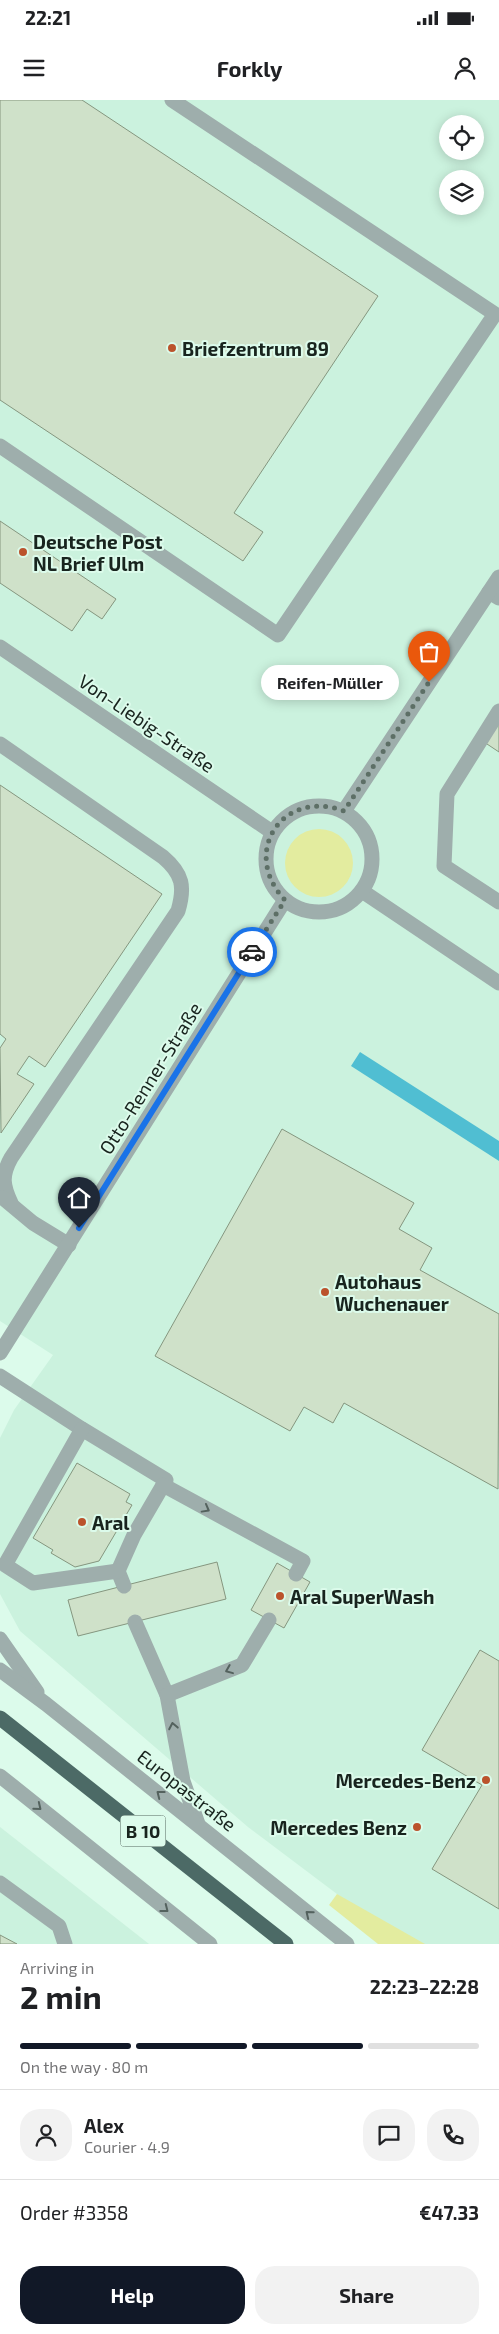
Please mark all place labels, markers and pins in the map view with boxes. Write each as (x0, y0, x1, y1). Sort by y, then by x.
place label: Briefzentrum 89 (182, 337, 329, 360)
marker: Briefzentrum 89 (166, 342, 178, 354)
place label: Deutsche Post NL Brief Ulm (33, 530, 163, 575)
marker: Deutsche Post NL Brief Ulm (17, 546, 29, 558)
pin (408, 631, 450, 682)
callout: Reifen-Müller (262, 664, 399, 700)
pin (58, 1177, 100, 1228)
place label: Autohaus Wuchenauer (335, 1270, 449, 1315)
marker: Autohaus Wuchenauer (319, 1286, 331, 1298)
place label: Aral (92, 1511, 130, 1534)
marker: Aral (76, 1516, 88, 1528)
place label: Aral SuperWash (290, 1585, 435, 1608)
marker: Aral SuperWash (274, 1590, 286, 1602)
place label: Mercedes-Benz (335, 1769, 476, 1792)
marker: Mercedes-Benz (480, 1774, 492, 1786)
place label: Mercedes Benz (270, 1816, 407, 1839)
marker: Mercedes Benz (411, 1821, 423, 1833)

